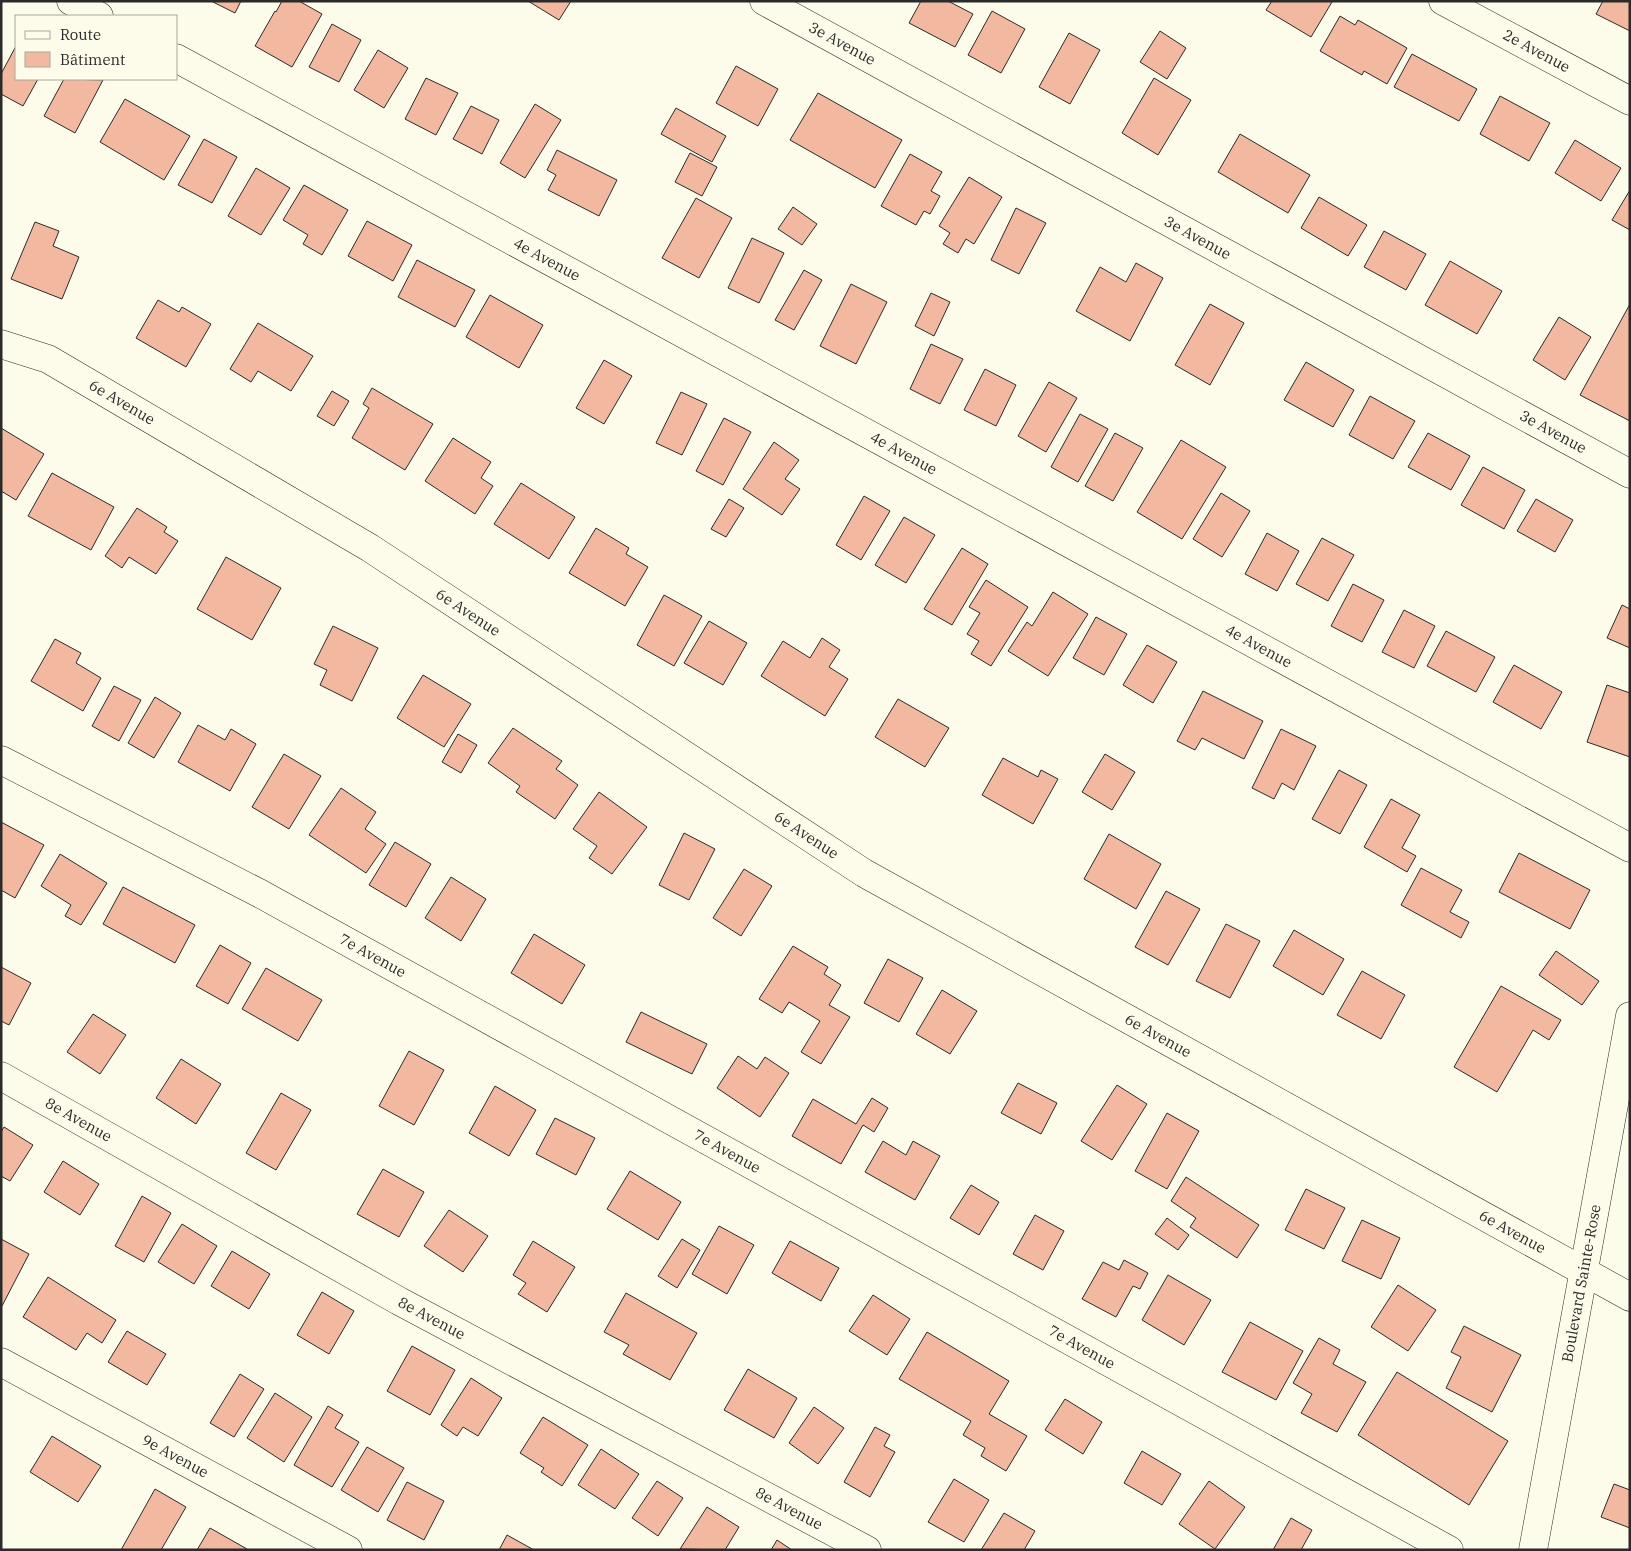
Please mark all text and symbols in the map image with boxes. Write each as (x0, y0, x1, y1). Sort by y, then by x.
legend (15, 15, 178, 80)
street label: 3e Avenue (806, 17, 879, 69)
text: Route (60, 25, 101, 44)
street label: 2e Avenue (1500, 25, 1574, 76)
text: Bâtiment (60, 50, 125, 69)
street label: 3e Avenue (1161, 211, 1235, 263)
street label: 4e Avenue (510, 233, 584, 285)
street label: 6e Avenue (86, 375, 159, 429)
street label: 3e Avenue (1516, 406, 1590, 457)
street label: 4e Avenue (867, 427, 941, 479)
street label: 6e Avenue (432, 584, 504, 640)
street label: 4e Avenue (1222, 620, 1296, 672)
street label: 6e Avenue (771, 807, 842, 863)
street label: 7e Avenue (336, 929, 410, 981)
street label: 6e Avenue (1122, 1009, 1195, 1061)
street label: 8e Avenue (42, 1093, 115, 1146)
street label: 7e Avenue (691, 1125, 764, 1177)
street label: Boulevard Sainte-Rose (1557, 1203, 1605, 1364)
street label: 6e Avenue (1476, 1205, 1549, 1257)
street label: 8e Avenue (395, 1292, 469, 1343)
street label: 7e Avenue (1045, 1321, 1119, 1373)
street label: 9e Avenue (139, 1430, 212, 1482)
street label: 8e Avenue (752, 1482, 826, 1534)

